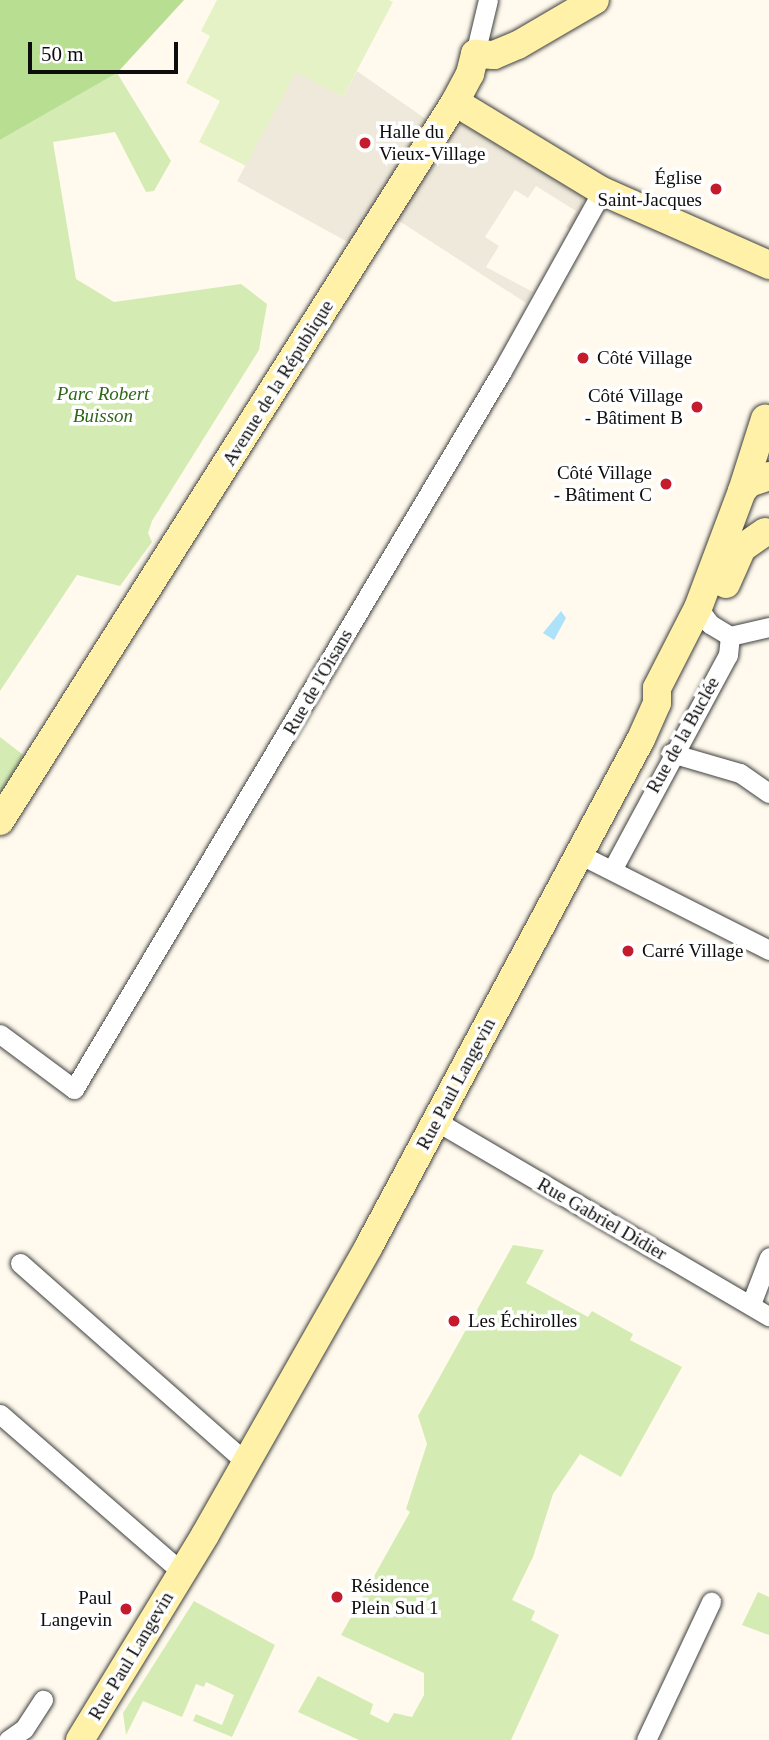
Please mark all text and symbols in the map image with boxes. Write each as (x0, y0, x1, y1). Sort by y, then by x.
scale bar (32, 28, 182, 72)
text: 50 m (41, 42, 84, 66)
place label: Halle du Vieux-Village (379, 121, 485, 165)
marker: Halle du Vieux-Village (357, 135, 373, 151)
place label: Église Saint-Jacques (598, 167, 702, 211)
marker: Église Saint-Jacques (708, 181, 724, 197)
street label: Avenue de la République (218, 296, 338, 470)
place label: Côté Village (597, 347, 692, 369)
marker: Côté Village (575, 350, 591, 366)
park label: Parc Robert Buisson (57, 383, 149, 427)
place label: Côté Village - Bâtiment B (585, 385, 683, 429)
marker: Côté Village - Bâtiment B (689, 399, 705, 415)
place label: Côté Village - Bâtiment C (554, 462, 652, 506)
marker: Côté Village - Bâtiment C (658, 476, 674, 492)
street label: Rue de l'Oisans (279, 625, 357, 739)
street label: Rue de la Buclée (642, 673, 724, 797)
place label: Carré Village (642, 940, 744, 962)
marker: Carré Village (620, 943, 636, 959)
street label: Rue Paul Langevin (412, 1014, 500, 1154)
street label: Rue Gabriel Didier (533, 1173, 671, 1265)
place label: Les Échirolles (468, 1310, 577, 1332)
marker: Les Échirolles (446, 1313, 462, 1329)
place label: Résidence Plein Sud 1 (351, 1575, 439, 1619)
place label: Paul Langevin (40, 1587, 112, 1631)
street label: Rue Paul Langevin (84, 1588, 178, 1724)
marker: Résidence Plein Sud 1 (329, 1589, 345, 1605)
marker: Paul Langevin (118, 1601, 134, 1617)

